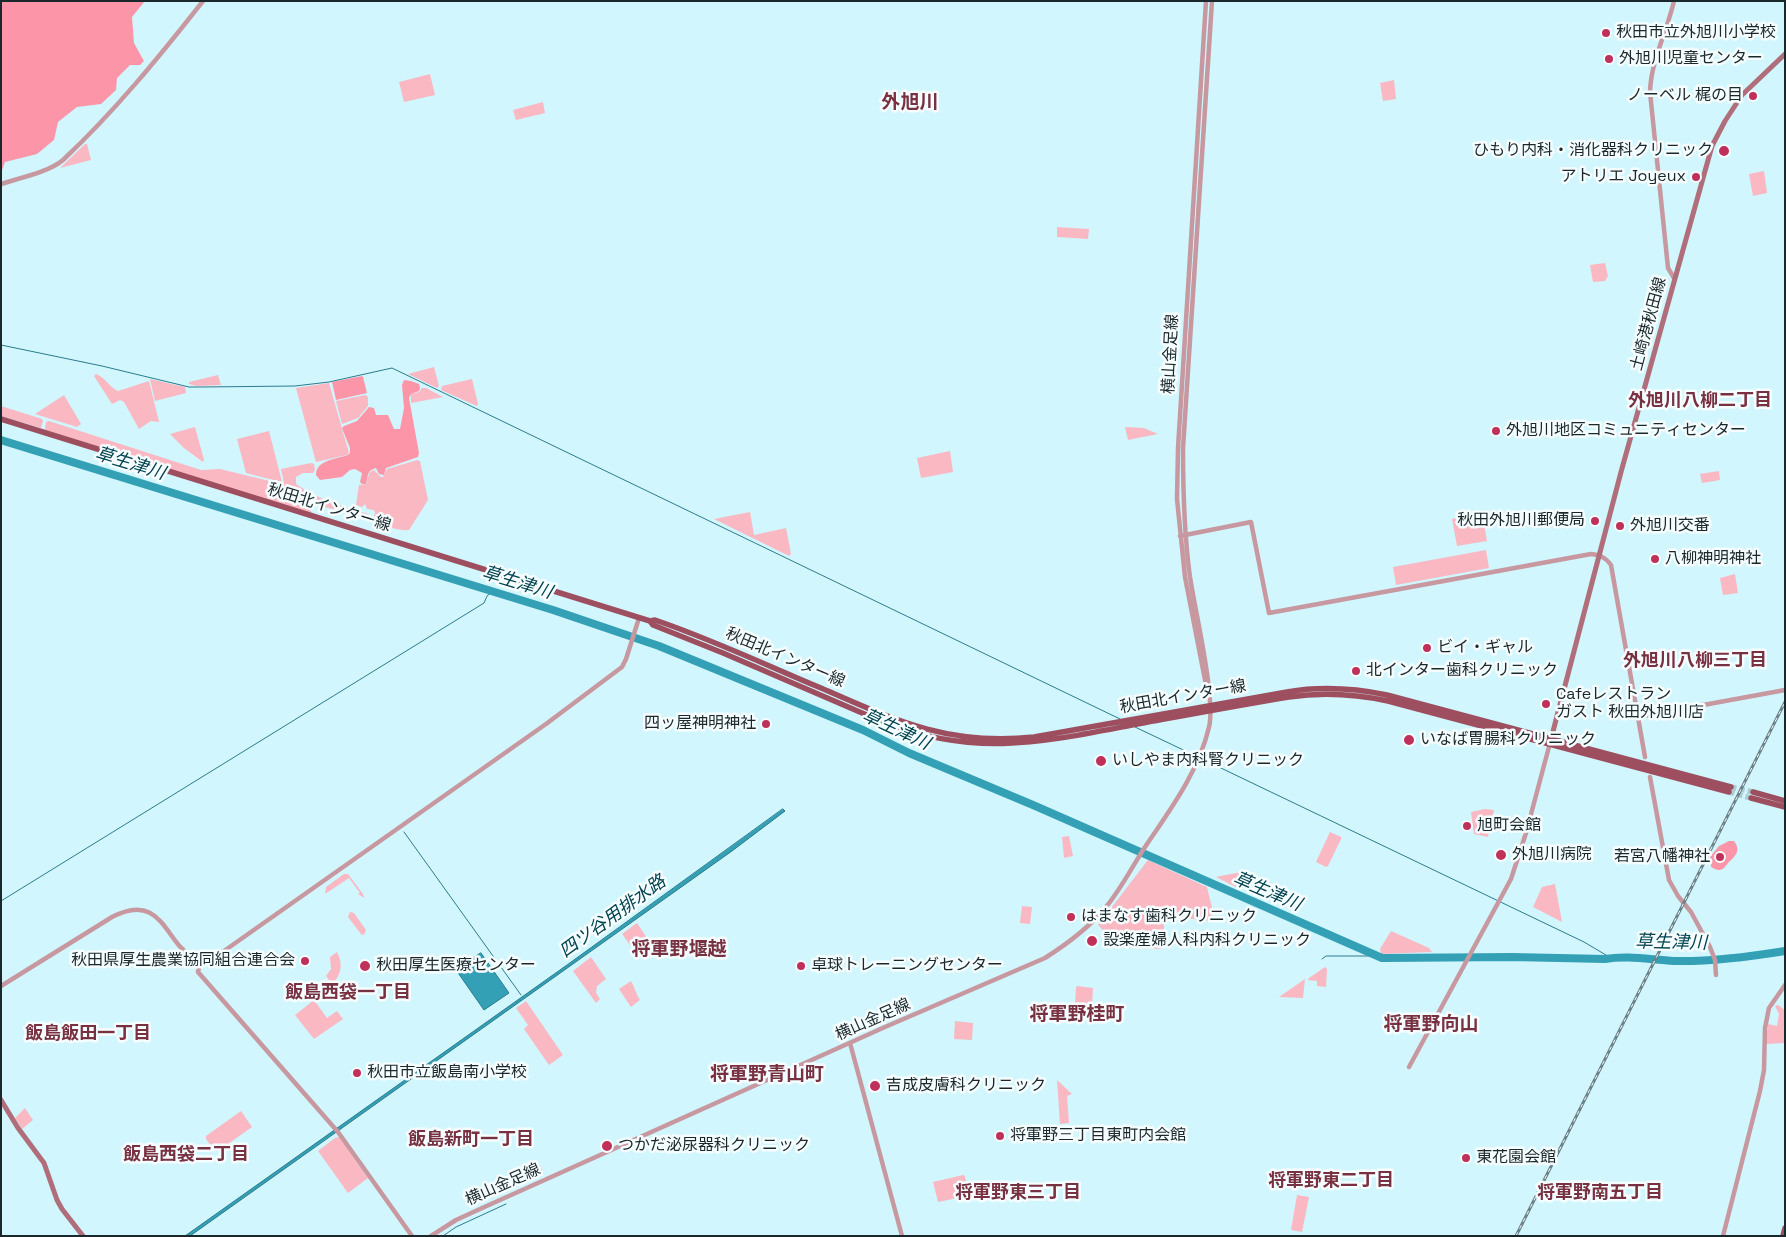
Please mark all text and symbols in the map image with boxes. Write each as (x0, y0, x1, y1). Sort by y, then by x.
place label: 秋田市立外旭川小学校 (1616, 23, 1776, 43)
marker: 秋田市立外旭川小学校 (1600, 27, 1612, 39)
place label: 外旭川児童センター (1619, 49, 1763, 69)
marker: 外旭川児童センター (1603, 53, 1615, 65)
place label: ノーベル 梶の目 (1627, 86, 1743, 106)
marker: ノーベル 梶の目 (1747, 90, 1759, 102)
district label: 外旭川 (882, 92, 938, 114)
place label: ひもり内科・消化器科クリニック (1473, 141, 1713, 161)
marker: ひもり内科・消化器科クリニック (1717, 144, 1731, 158)
place label: アトリエ Joyeux (1560, 167, 1686, 187)
marker: アトリエ Joyeux (1690, 171, 1702, 183)
street label: 土崎港秋田線 (1627, 275, 1671, 373)
street label: 横山金足線 (1159, 314, 1183, 394)
district label: 外旭川八柳二丁目 (1628, 390, 1772, 412)
place label: 外旭川地区コミュニティセンター (1506, 421, 1746, 441)
marker: 外旭川地区コミュニティセンター (1490, 425, 1502, 437)
water label: 草生津川 (92, 443, 168, 485)
street label: 秋田北インター線 (265, 480, 393, 536)
place label: 秋田外旭川郵便局 (1457, 511, 1585, 531)
marker: 秋田外旭川郵便局 (1589, 515, 1601, 527)
place label: 外旭川交番 (1630, 516, 1710, 536)
marker: 外旭川交番 (1614, 520, 1626, 532)
place label: 八柳神明神社 (1665, 549, 1761, 569)
marker: 八柳神明神社 (1649, 553, 1661, 565)
water label: 草生津川 (479, 562, 555, 604)
street label: 秋田北インター線 (722, 624, 848, 692)
place label: ビイ・ギャル (1437, 638, 1533, 658)
marker: ビイ・ギャル (1421, 642, 1433, 654)
district label: 外旭川八柳三丁目 (1623, 650, 1767, 672)
place label: 北インター歯科クリニック (1366, 661, 1558, 681)
marker: 北インター歯科クリニック (1350, 665, 1362, 677)
street label: 秋田北インター線 (1118, 676, 1248, 718)
place label: Cafeレストラン ガスト 秋田外旭川店 (1556, 685, 1704, 723)
marker: Cafeレストラン ガスト 秋田外旭川店 (1540, 698, 1552, 710)
water label: 草生津川 (859, 705, 933, 755)
place label: 四ッ屋神明神社 (644, 714, 756, 734)
marker: 四ッ屋神明神社 (760, 718, 772, 730)
place label: いなば胃腸科クリニック (1420, 730, 1596, 750)
marker: いなば胃腸科クリニック (1402, 733, 1416, 747)
place label: いしやま内科腎クリニック (1112, 751, 1304, 771)
marker: いしやま内科腎クリニック (1094, 754, 1108, 768)
place label: 旭町会館 (1477, 816, 1541, 836)
marker: 旭町会館 (1461, 820, 1473, 832)
place label: 外旭川病院 (1512, 845, 1592, 865)
place label: 若宮八幡神社 (1614, 847, 1710, 867)
marker: 外旭川病院 (1494, 848, 1508, 862)
marker: 若宮八幡神社 (1714, 851, 1726, 863)
water label: 草生津川 (1230, 868, 1304, 916)
water label: 四ツ谷用排水路 (556, 871, 670, 963)
place label: はまなす歯科クリニック (1081, 907, 1257, 927)
marker: はまなす歯科クリニック (1065, 911, 1077, 923)
place label: 設楽産婦人科内科クリニック (1103, 931, 1311, 951)
water label: 草生津川 (1635, 932, 1707, 954)
marker: 設楽産婦人科内科クリニック (1085, 934, 1099, 948)
district label: 将軍野堰越 (632, 939, 726, 961)
place label: 秋田県厚生農業協同組合連合会 (71, 951, 295, 971)
marker: 秋田県厚生農業協同組合連合会 (299, 955, 311, 967)
place label: 秋田厚生医療センター (376, 956, 536, 976)
place label: 卓球トレーニングセンター (811, 956, 1003, 976)
marker: 秋田厚生医療センター (358, 959, 372, 973)
marker: 卓球トレーニングセンター (795, 960, 807, 972)
district label: 飯島西袋一丁目 (285, 982, 411, 1004)
street label: 横山金足線 (833, 995, 913, 1045)
district label: 将軍野桂町 (1030, 1004, 1124, 1026)
district label: 将軍野向山 (1384, 1014, 1478, 1036)
district label: 飯島飯田一丁目 (25, 1023, 151, 1045)
place label: 秋田市立飯島南小学校 (367, 1063, 527, 1083)
district label: 将軍野青山町 (710, 1064, 824, 1086)
marker: 秋田市立飯島南小学校 (351, 1067, 363, 1079)
place label: 吉成皮膚科クリニック (886, 1076, 1046, 1096)
marker: 吉成皮膚科クリニック (868, 1079, 882, 1093)
place label: 将軍野三丁目東町内会館 (1010, 1126, 1186, 1146)
district label: 飯島新町一丁目 (408, 1129, 534, 1151)
marker: 将軍野三丁目東町内会館 (994, 1130, 1006, 1142)
place label: つかだ泌尿器科クリニック (618, 1136, 810, 1156)
marker: つかだ泌尿器科クリニック (600, 1139, 614, 1153)
district label: 飯島西袋二丁目 (123, 1144, 249, 1166)
place label: 東花園会館 (1476, 1148, 1556, 1168)
marker: 東花園会館 (1460, 1152, 1472, 1164)
street label: 横山金足線 (463, 1160, 543, 1210)
district label: 将軍野東二丁目 (1268, 1170, 1394, 1192)
district label: 将軍野東三丁目 (955, 1182, 1081, 1204)
district label: 将軍野南五丁目 (1537, 1182, 1663, 1204)

